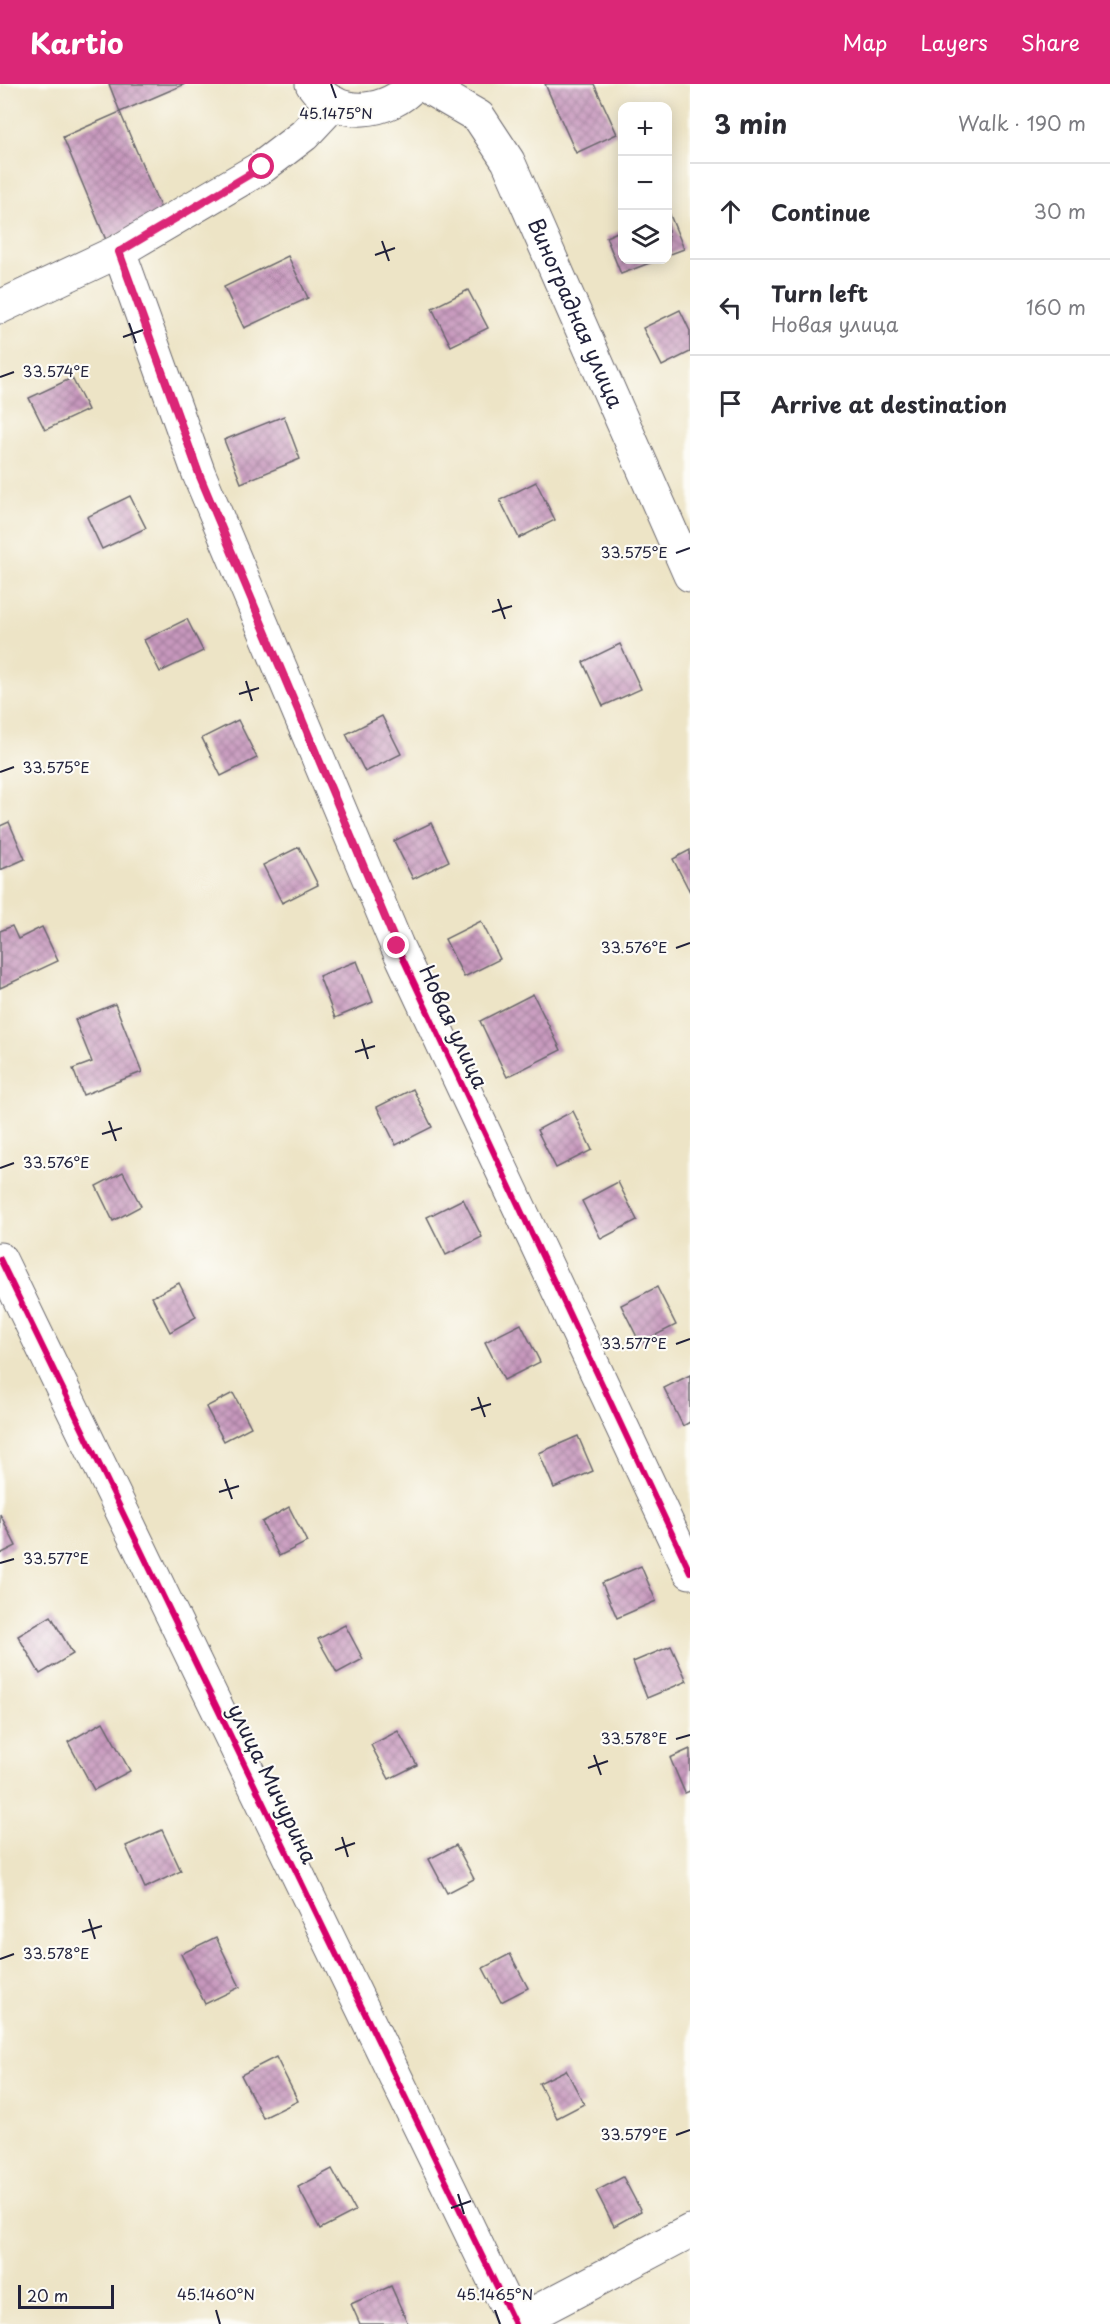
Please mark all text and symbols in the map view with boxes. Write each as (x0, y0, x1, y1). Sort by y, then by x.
text: Kartio (30, 21, 124, 64)
text: Map (843, 26, 887, 58)
text: Layers (920, 26, 988, 58)
text: Share (1021, 26, 1080, 58)
text: 45.1475°N (299, 101, 373, 124)
map controls (618, 102, 672, 264)
button: + (618, 102, 672, 156)
text: 3 min (714, 104, 787, 143)
text: Walk · 190 m (958, 108, 1086, 138)
route start (248, 153, 274, 179)
button: − (618, 156, 672, 210)
icon: ahead (714, 195, 747, 228)
text: Continue (771, 195, 870, 228)
text: 30 m (1033, 196, 1086, 226)
button: layers (618, 210, 672, 264)
street label: Виноградная улица (521, 212, 633, 413)
text: Turn left (771, 276, 868, 309)
icon: left (714, 291, 747, 324)
text: 160 m (1026, 292, 1086, 322)
text: Новая улица (771, 309, 898, 339)
text: 33.574°E (23, 359, 89, 382)
icon: arrive (714, 387, 747, 420)
text: Arrive at destination (771, 387, 1007, 420)
text: 33.575°E (600, 540, 668, 563)
text: 33.575°E (22, 755, 90, 778)
route end (383, 932, 409, 958)
text: 33.576°E (601, 935, 667, 958)
street label: Новая улица (412, 959, 498, 1094)
text: 33.576°E (23, 1150, 89, 1173)
text: 33.577°E (601, 1331, 667, 1354)
text: 33.577°E (23, 1546, 89, 1569)
street label: улица Мичурина (221, 1697, 327, 1869)
text: 33.578°E (601, 1726, 667, 1749)
text: 33.578°E (23, 1941, 89, 1964)
text: 33.579°E (600, 2122, 668, 2145)
scale bar (18, 2282, 114, 2310)
text: 45.1460°N (177, 2282, 255, 2305)
text: 45.1465°N (457, 2282, 533, 2305)
text: 20 m (27, 2283, 68, 2307)

